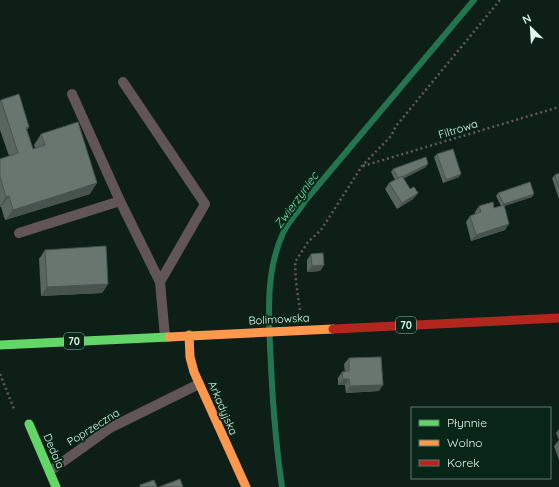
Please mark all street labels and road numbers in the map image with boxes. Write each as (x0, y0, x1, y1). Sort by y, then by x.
street label: Filtrowa (437, 116, 479, 142)
street label: Bolimowska (248, 310, 310, 328)
road number: 70 (396, 317, 416, 333)
road number: 70 (64, 333, 84, 349)
street label: Arkadyjska (205, 379, 241, 437)
street label: Poprzeczna (64, 405, 122, 449)
street label: Dedala (40, 431, 68, 471)

